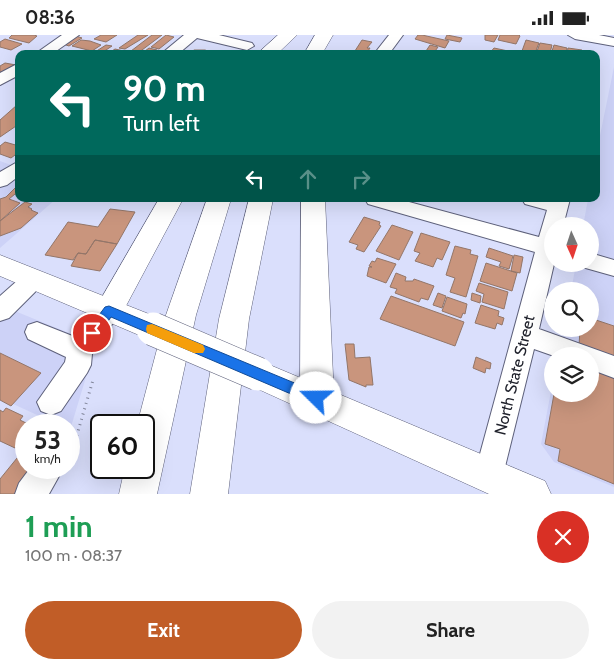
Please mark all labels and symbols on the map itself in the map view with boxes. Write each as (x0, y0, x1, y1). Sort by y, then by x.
north arrow (544, 217, 599, 273)
pin (71, 312, 113, 354)
street label: North State Street (490, 313, 539, 437)
position arrow (289, 371, 341, 423)
speed limit sign: 60 (90, 414, 155, 479)

